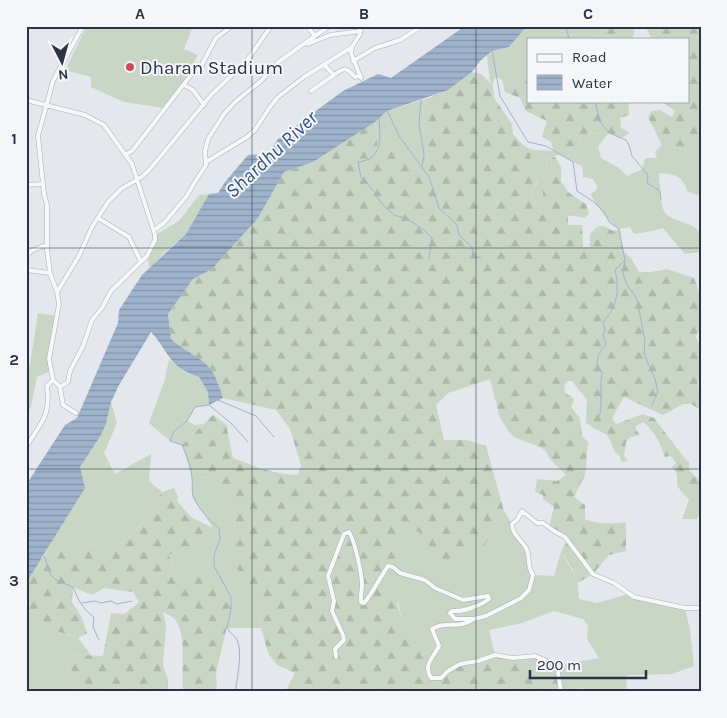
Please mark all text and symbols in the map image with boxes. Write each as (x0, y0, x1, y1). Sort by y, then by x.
text: A (135, 4, 145, 23)
text: B (359, 4, 369, 23)
text: C (583, 4, 593, 23)
north arrow (38, 38, 88, 88)
legend (527, 38, 690, 102)
text: Road (572, 48, 607, 66)
place label: Dharan Stadium (140, 57, 283, 79)
marker: Dharan Stadium (124, 61, 136, 73)
text: N (57, 65, 69, 83)
text: Water (572, 74, 613, 92)
water label: Shardhu River (221, 105, 323, 203)
text: 1 (11, 129, 17, 148)
text: 2 (9, 350, 19, 369)
text: 3 (9, 571, 19, 590)
scale bar (530, 648, 646, 680)
text: 200 m (537, 656, 581, 674)

